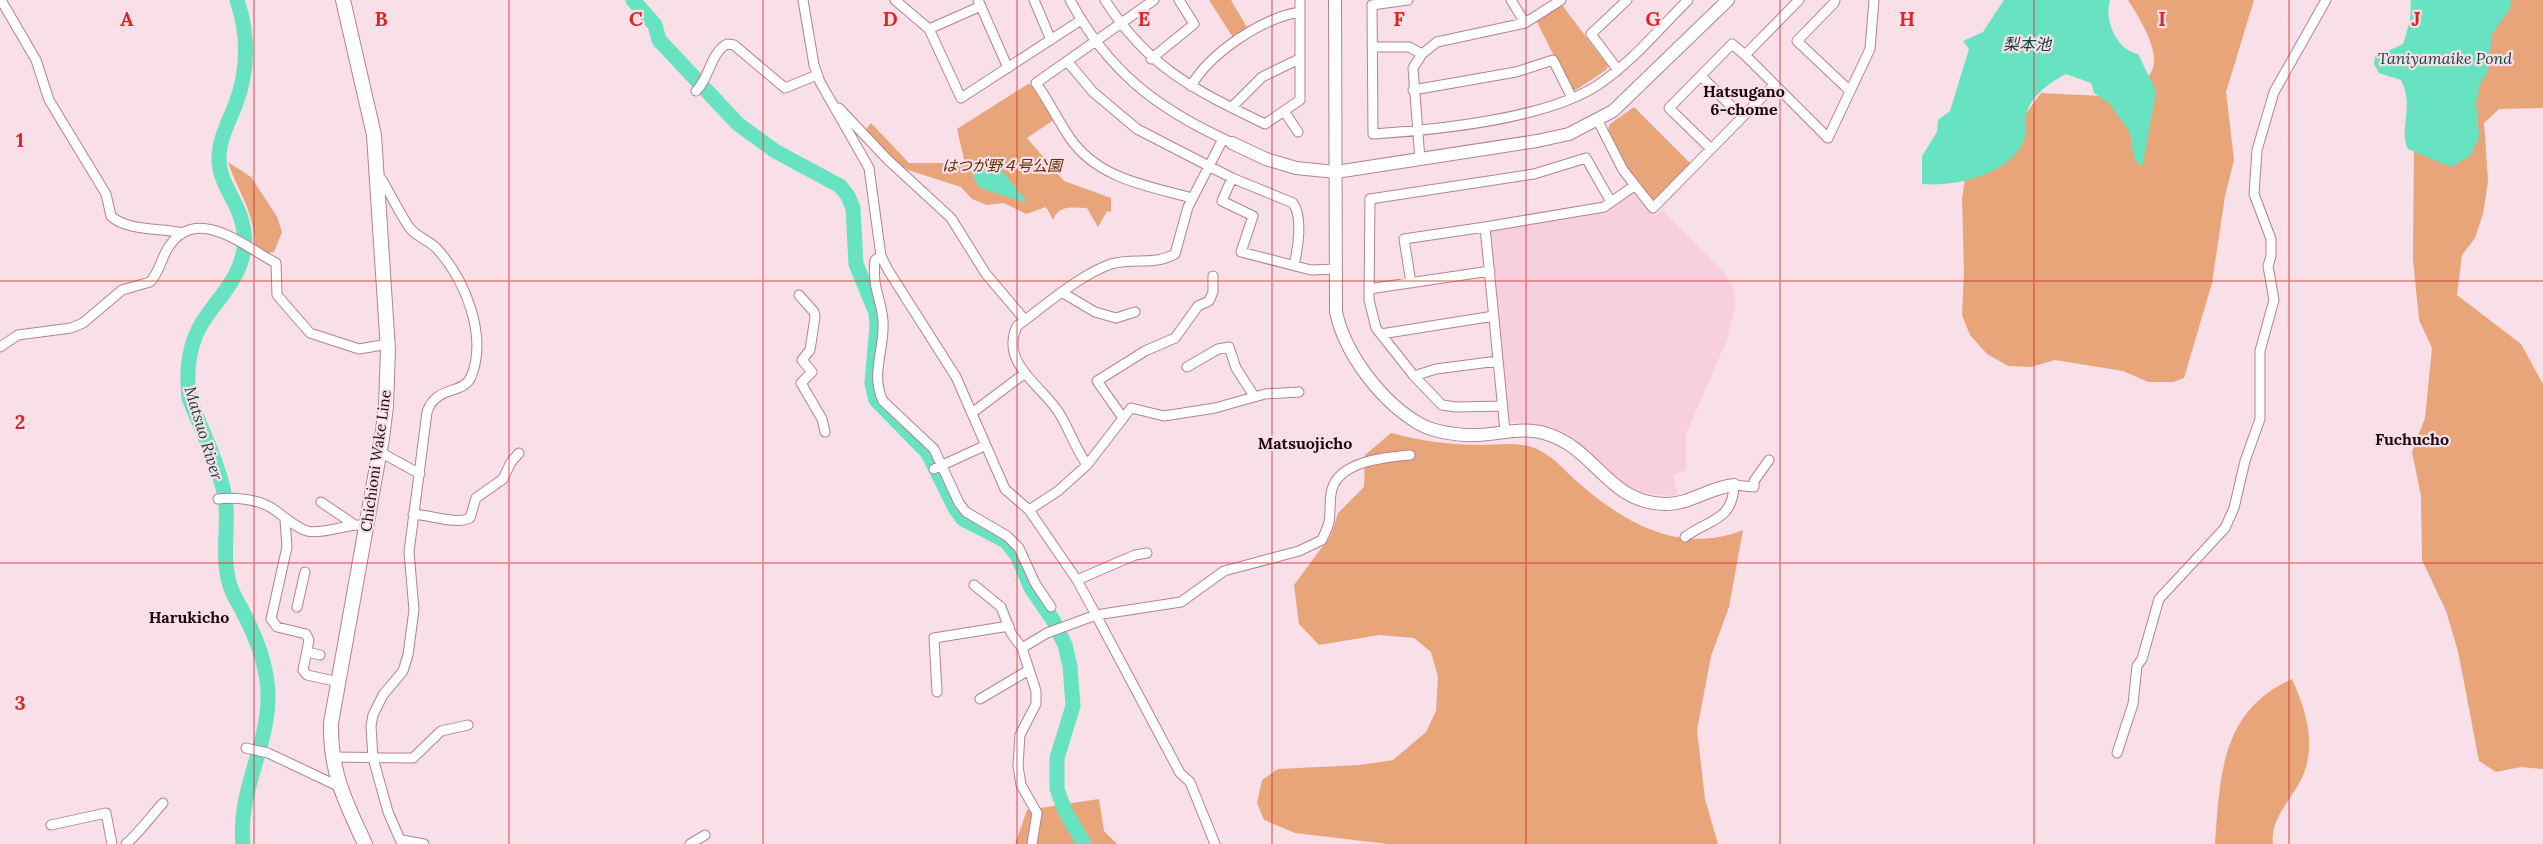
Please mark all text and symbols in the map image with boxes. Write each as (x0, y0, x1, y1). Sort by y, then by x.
text: A (120, 6, 134, 31)
text: B (374, 6, 388, 31)
text: C (629, 6, 643, 31)
text: D (882, 6, 898, 31)
text: E (1138, 6, 1150, 31)
text: F (1393, 6, 1405, 31)
text: G (1645, 6, 1661, 31)
text: H (1899, 6, 1915, 31)
text: I (2158, 6, 2166, 31)
text: J (2411, 6, 2421, 31)
water label: 梨本池 (2003, 34, 2053, 54)
water label: Taniyamaike Pond (2378, 48, 2512, 68)
district label: Hatsugano 6-chome (1703, 81, 1785, 119)
text: 1 (16, 127, 24, 152)
park label: はつが野４号公園 (942, 156, 1064, 175)
water label: Matsuo River (180, 384, 228, 483)
street label: Chichioni Wake Line (356, 389, 395, 533)
text: 2 (15, 409, 25, 434)
district label: Fuchucho (2375, 429, 2449, 449)
district label: Matsuojicho (1258, 433, 1352, 453)
district label: Harukicho (149, 607, 229, 627)
text: 3 (14, 690, 26, 715)

